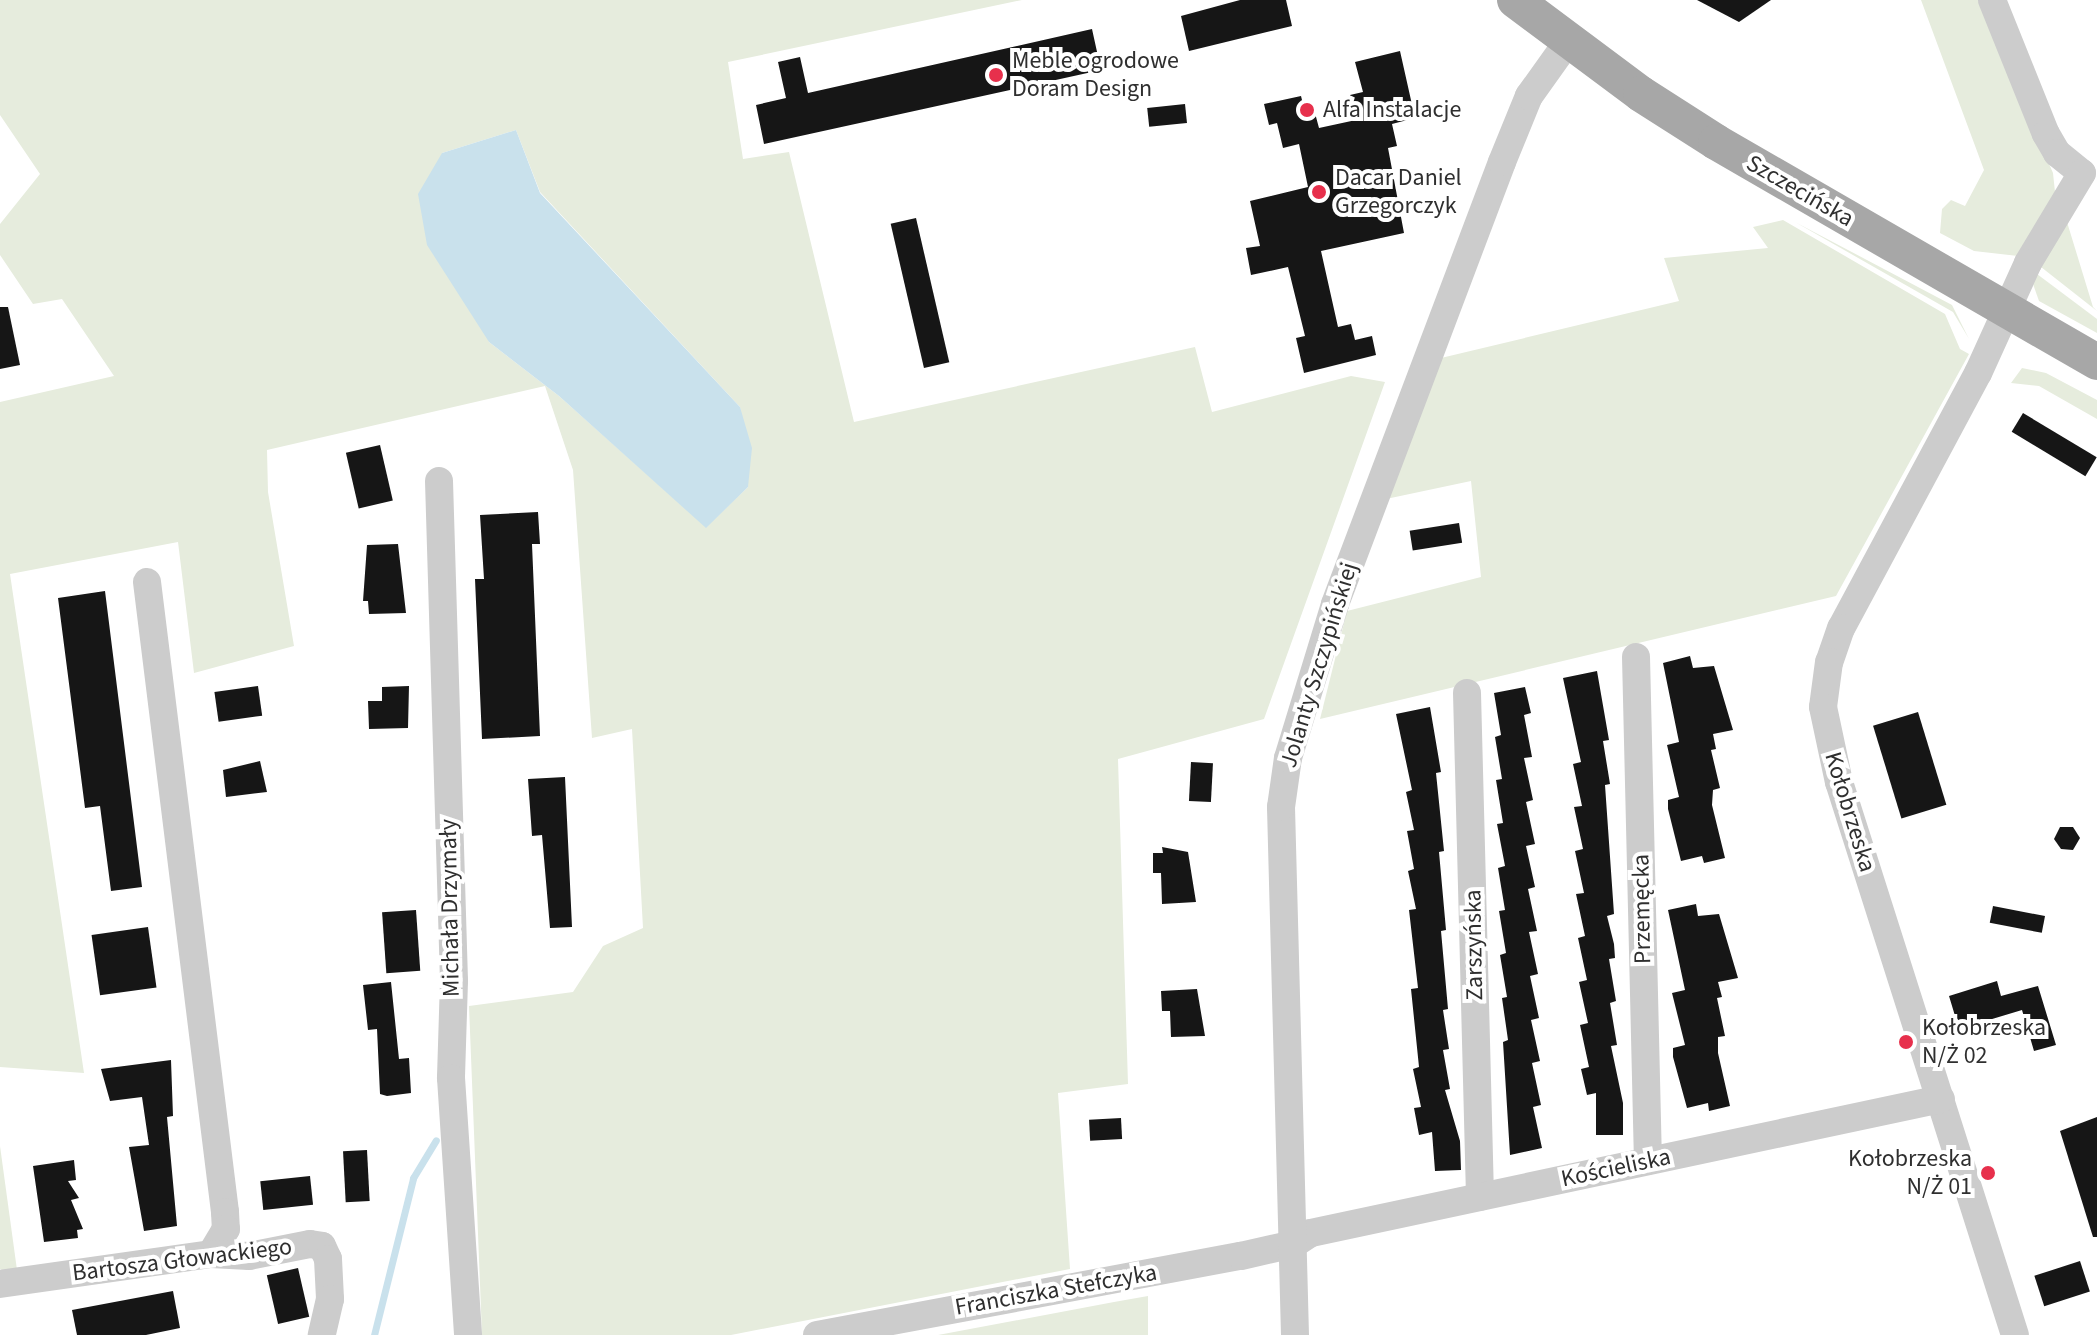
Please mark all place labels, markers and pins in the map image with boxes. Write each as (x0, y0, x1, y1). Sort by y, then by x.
place label: Meble ogrodowe Doram Design (1012, 47, 1179, 103)
marker: Meble ogrodowe Doram Design (987, 66, 1005, 84)
place label: Alfa Instalacje (1323, 96, 1461, 124)
marker: Alfa Instalacje (1298, 101, 1316, 119)
place label: Dacar Daniel Grzegorczyk (1335, 164, 1462, 220)
marker: Dacar Daniel Grzegorczyk (1310, 183, 1328, 201)
place label: Kołobrzeska N/Ż 02 (1922, 1014, 2046, 1070)
marker: Kołobrzeska N/Ż 02 (1897, 1033, 1915, 1051)
place label: Kołobrzeska N/Ż 01 (1848, 1145, 1972, 1201)
marker: Kołobrzeska N/Ż 01 (1979, 1164, 1997, 1182)

